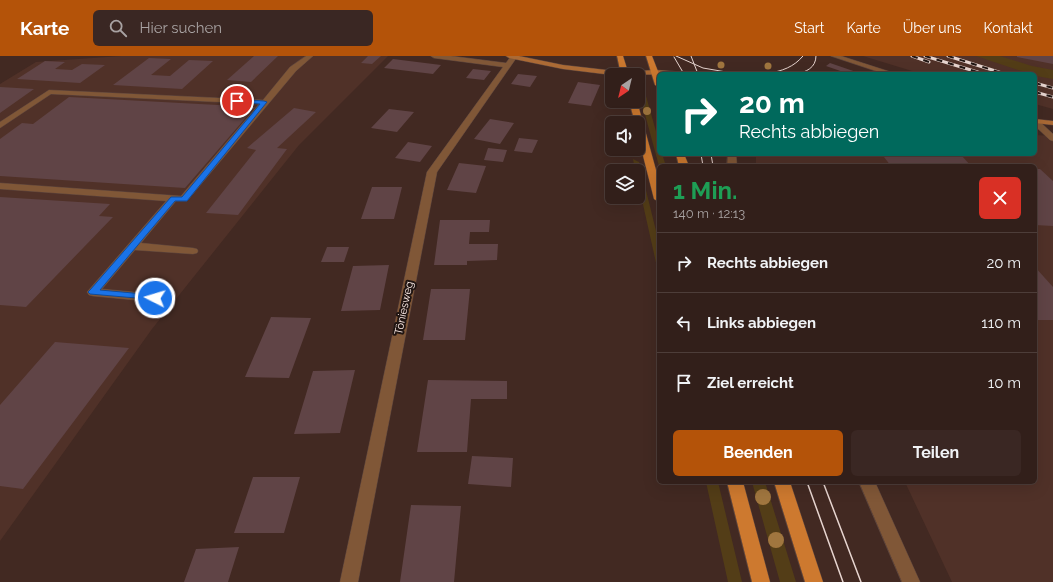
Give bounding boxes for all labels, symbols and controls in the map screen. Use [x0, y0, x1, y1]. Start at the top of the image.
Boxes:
search box [93, 10, 373, 46]
text: Karte [20, 17, 69, 39]
icon: search [107, 17, 129, 39]
text: Hier suchen [139, 19, 222, 37]
text: Start [794, 20, 824, 36]
text: Karte [846, 20, 881, 36]
text: Über uns [903, 20, 962, 36]
text: Kontakt [984, 20, 1033, 36]
north arrow [605, 68, 645, 108]
map controls [605, 68, 645, 204]
pin [220, 84, 254, 118]
text: 20 m [739, 87, 805, 120]
icon: right [673, 88, 725, 140]
icon: arrive [226, 90, 248, 112]
button: sound [605, 116, 645, 156]
text: Rechts abbiegen [739, 121, 879, 142]
button: layers [605, 164, 645, 204]
text: 1 Min. [673, 176, 737, 205]
button: close [979, 177, 1021, 219]
text: 140 m · 12:13 [673, 206, 745, 221]
icon: right [673, 252, 695, 274]
text: Rechts abbiegen [707, 254, 828, 272]
text: 20 m [986, 254, 1021, 272]
position arrow [134, 277, 176, 319]
street label: Töniesweg [392, 280, 416, 336]
icon: left [673, 312, 695, 334]
text: Links abbiegen [707, 314, 816, 332]
text: 110 m [981, 314, 1021, 332]
icon: arrive [673, 372, 695, 394]
text: Ziel erreicht [707, 374, 794, 392]
text: 10 m [988, 374, 1021, 392]
button: Beenden [673, 430, 843, 476]
button: Teilen [851, 430, 1021, 476]

